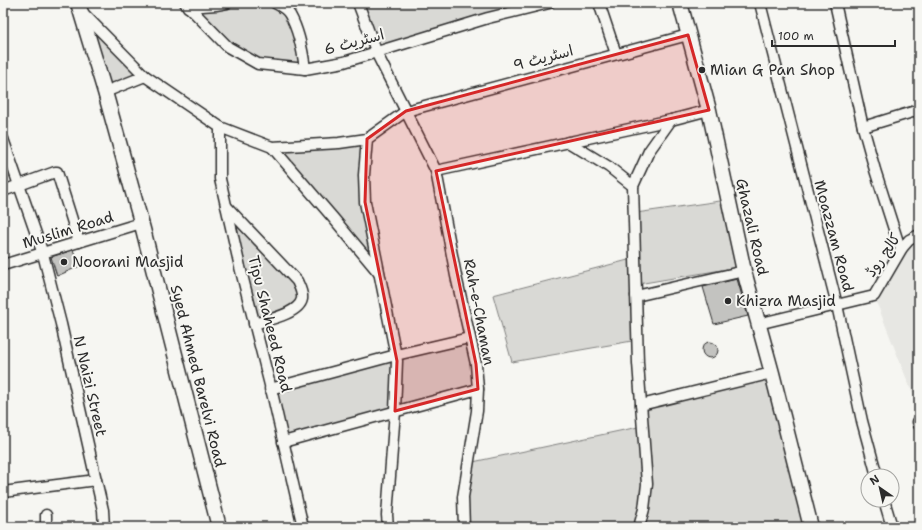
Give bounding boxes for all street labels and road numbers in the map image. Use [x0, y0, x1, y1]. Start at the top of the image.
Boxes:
street label: اسٹریٹ 6 [322, 24, 386, 60]
street label: اسٹریٹ 9 [511, 40, 575, 76]
street label: Ghazali Road [731, 176, 773, 278]
street label: Moazzam Road [809, 178, 859, 295]
street label: Muslim Road [20, 207, 116, 253]
street label: کالج روڈ [861, 229, 905, 281]
street label: Tipu Shaheed Road [243, 253, 297, 395]
street label: Rah-e-Chaman [459, 257, 499, 367]
street label: Syed Ahmed Barelvi Road [166, 283, 230, 470]
street label: N Naizi Street [69, 334, 111, 438]

